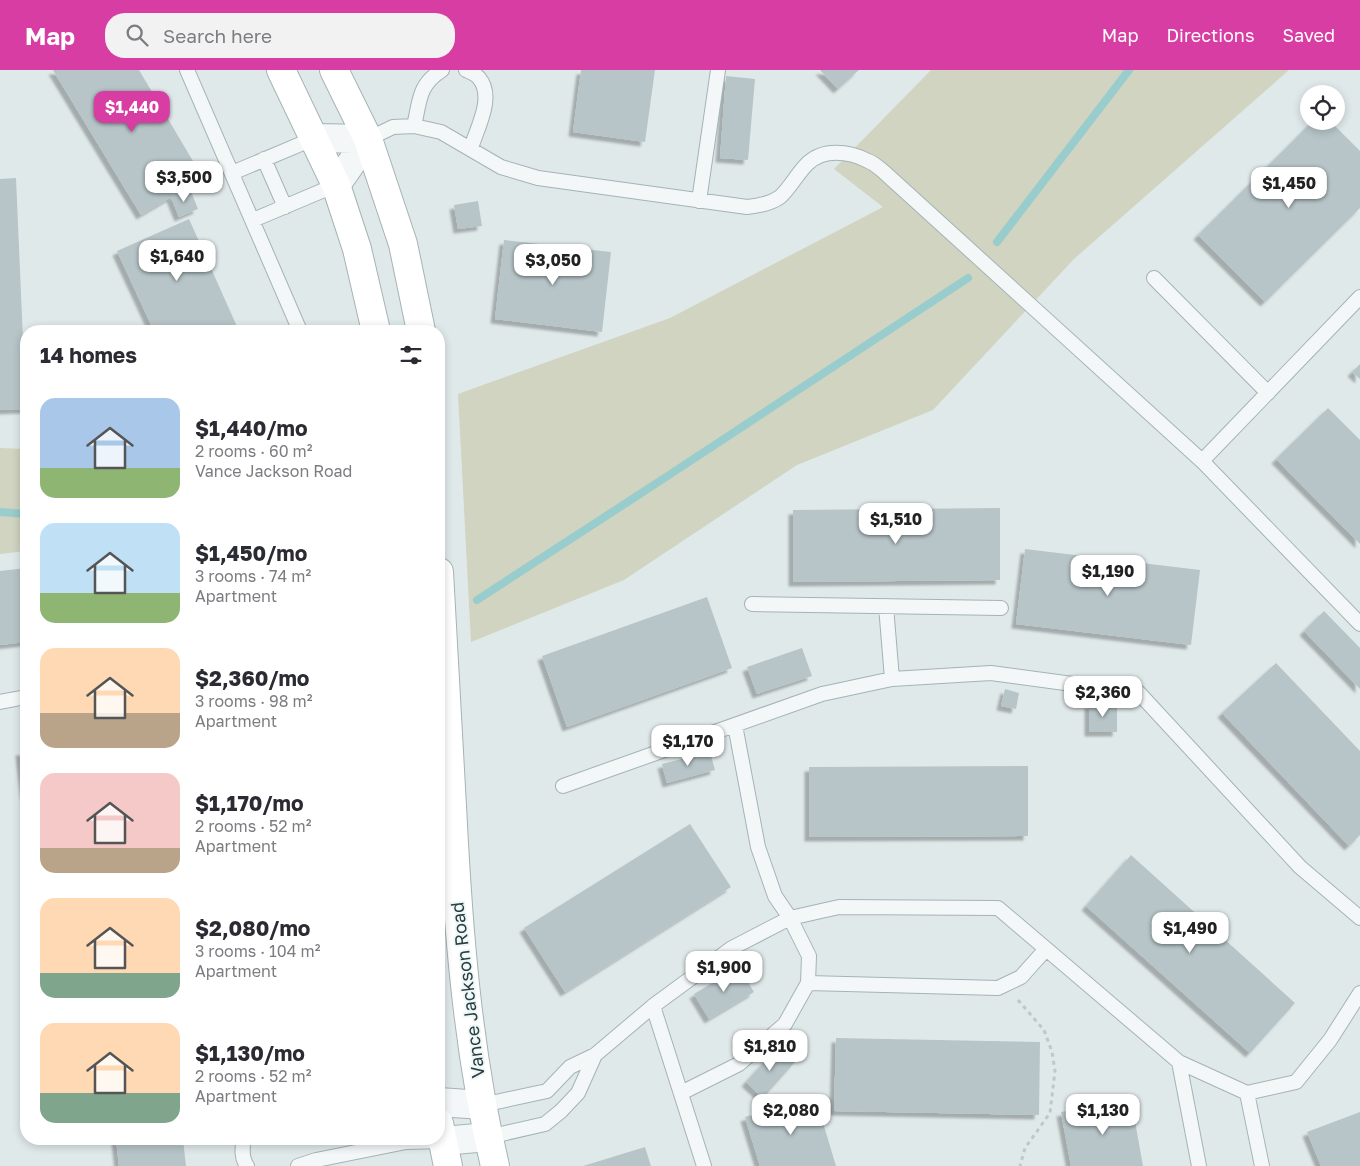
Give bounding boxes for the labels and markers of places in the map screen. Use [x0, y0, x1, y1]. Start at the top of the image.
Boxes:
pin: $1,440 [91, 90, 173, 133]
pin: $3,500 [143, 160, 225, 203]
pin: $1,450 [1248, 166, 1330, 209]
pin: $1,640 [136, 240, 218, 282]
pin: $3,050 [512, 244, 594, 286]
pin: $1,510 [855, 502, 937, 545]
pin: $1,190 [1067, 554, 1149, 597]
pin: $2,360 [1062, 676, 1144, 718]
pin: $1,170 [647, 724, 729, 767]
pin: $1,490 [1149, 912, 1231, 954]
pin: $1,900 [683, 950, 765, 993]
pin: $1,810 [729, 1030, 811, 1072]
pin: $2,080 [750, 1094, 832, 1136]
pin: $1,130 [1062, 1094, 1144, 1136]

